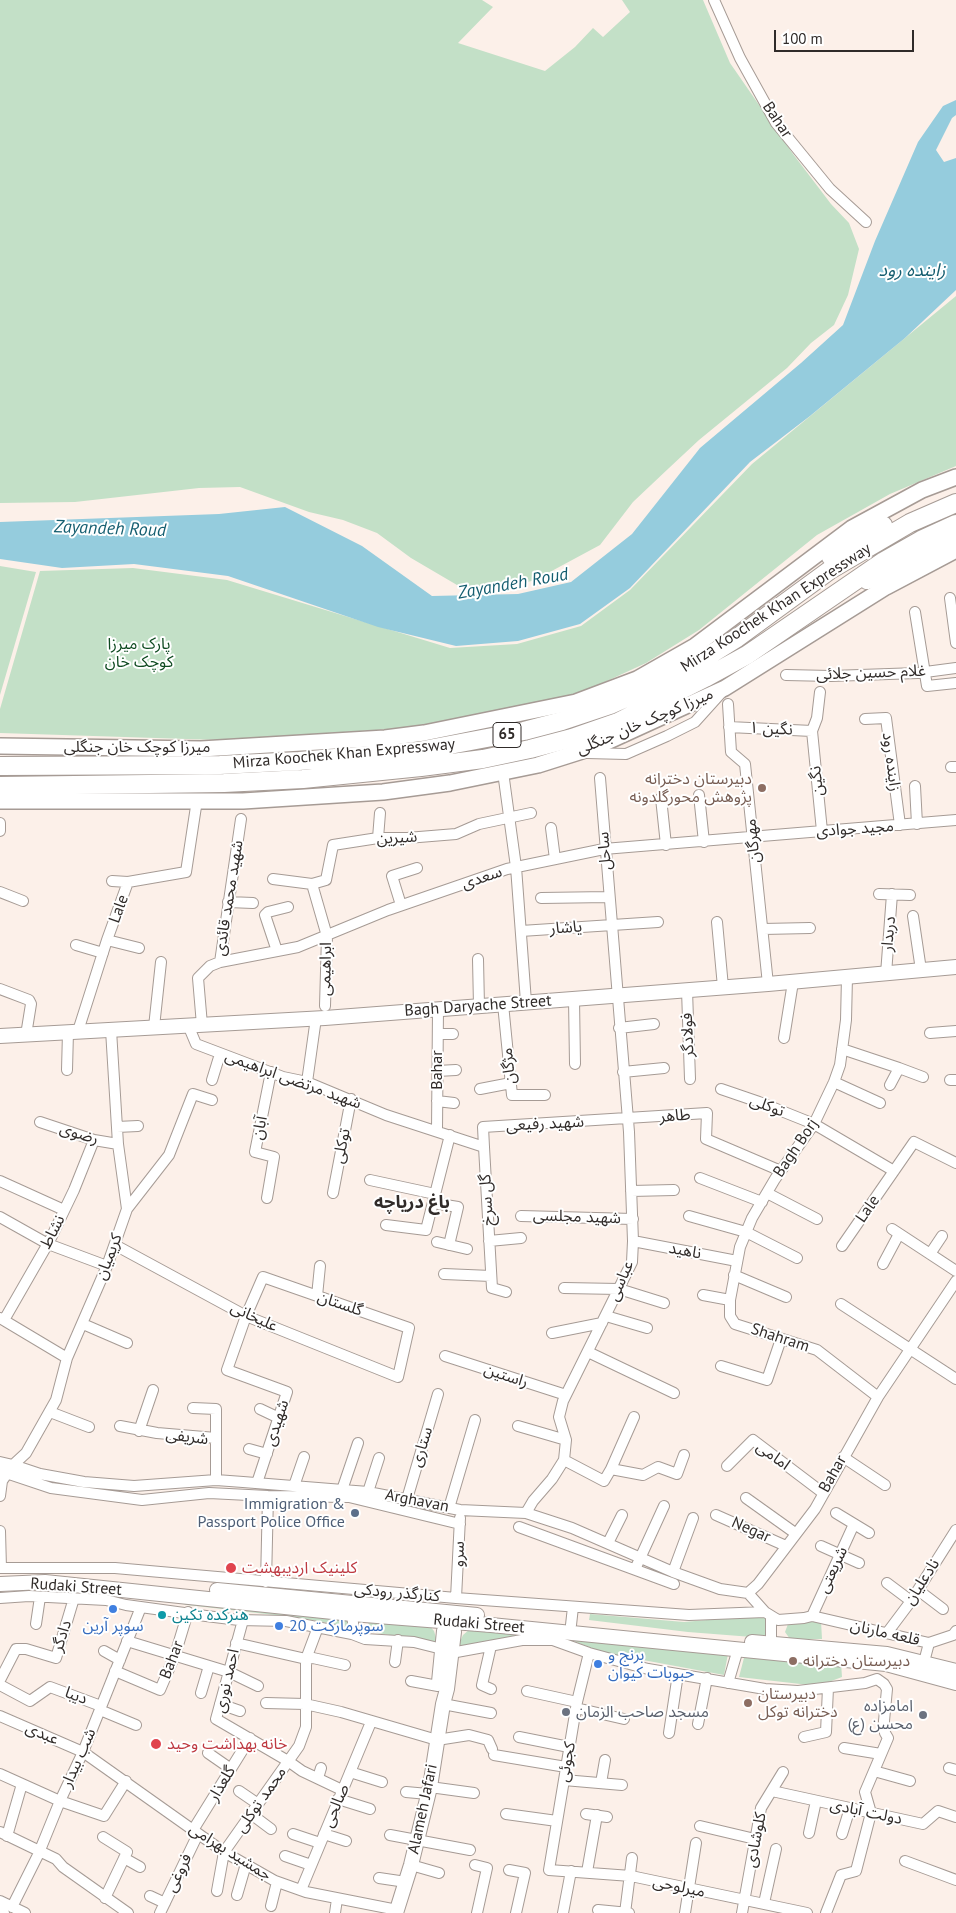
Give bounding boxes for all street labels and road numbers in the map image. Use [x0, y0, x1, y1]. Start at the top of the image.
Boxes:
street label: Bahar [758, 98, 796, 142]
street label: Mirza Koochek Khan Expressway [677, 539, 875, 677]
street label: غلام حسین جلائی [816, 661, 926, 685]
street label: میرزا کوچک خان جنگلی [574, 685, 716, 759]
street label: نگین ۱ [749, 718, 793, 740]
road number: 65 [493, 722, 521, 748]
street label: زاینده رود [878, 731, 904, 793]
street label: Mirza Koochek Khan Expressway [232, 735, 456, 773]
street label: میرزا کوچک خان جنگلی [64, 737, 210, 757]
street label: نگین [806, 765, 828, 797]
street label: مجید جوادی [815, 817, 895, 841]
street label: مهرگان [741, 818, 765, 864]
street label: شیرین [376, 827, 418, 849]
street label: ساحل [594, 831, 616, 871]
street label: شهید محمد قائدی [210, 839, 248, 957]
street label: سعدی [459, 862, 505, 894]
street label: Lale [105, 892, 133, 926]
street label: دربدار [878, 915, 900, 953]
street label: یاشار [549, 917, 583, 939]
street label: ابراهیمی [316, 942, 336, 996]
street label: Bagh Daryache Street [404, 991, 552, 1021]
street label: فولادگر [678, 1012, 698, 1058]
street label: شهید مرتضی ابراهیمی [222, 1046, 364, 1114]
street label: مژگان [498, 1047, 520, 1085]
street label: Bahar [427, 1050, 447, 1090]
street label: توکلی [747, 1091, 787, 1121]
street label: طاهر [659, 1105, 691, 1127]
street label: شهید رفیعی [506, 1112, 584, 1136]
street label: آبان [248, 1114, 272, 1142]
street label: Bagh Borj [769, 1115, 823, 1181]
street label: رضوی [57, 1119, 101, 1149]
street label: توکلی [329, 1127, 355, 1165]
street label: گل سرخ [476, 1174, 498, 1226]
street label: Lale [852, 1192, 884, 1226]
street label: شهید مجلسی [533, 1206, 621, 1228]
street label: نشاط [36, 1212, 70, 1252]
street label: کریمیان [91, 1231, 127, 1283]
street label: ناهید [667, 1238, 703, 1264]
street label: عباسی [604, 1258, 638, 1304]
street label: گلستان [315, 1287, 365, 1321]
street label: علیخانی [227, 1298, 281, 1336]
street label: Shahram [748, 1320, 812, 1356]
street label: راستین [481, 1360, 531, 1392]
street label: شهیدی [261, 1398, 293, 1448]
street label: ستاری [407, 1424, 437, 1470]
street label: شریفی [165, 1425, 209, 1449]
street label: امامی [752, 1437, 794, 1475]
street label: Bahar [815, 1452, 851, 1496]
street label: Arghavan [384, 1485, 450, 1517]
street label: Negar [729, 1513, 773, 1547]
street label: سرو [449, 1541, 469, 1567]
street label: شریعتی [814, 1544, 852, 1596]
street label: نادعلیان [900, 1555, 944, 1609]
street label: Rudaki Street [30, 1574, 122, 1600]
street label: کنارگذر رودکی [353, 1580, 441, 1606]
street label: Rudaki Street [433, 1610, 525, 1638]
street label: قلعه مارنان [848, 1616, 922, 1650]
street label: دادگر [48, 1618, 76, 1654]
street label: Bahar [156, 1638, 188, 1682]
street label: احمد نوری [210, 1647, 244, 1715]
street label: دیبا [62, 1683, 90, 1709]
street label: عبدی [23, 1718, 61, 1750]
street label: شب بیدار [57, 1725, 101, 1791]
street label: کجوئی [554, 1740, 580, 1784]
street label: Alameh Jafari [404, 1762, 442, 1856]
street label: گلعذار [204, 1763, 240, 1805]
street label: محمد توکلی [231, 1763, 291, 1837]
street label: صالحی [318, 1781, 354, 1831]
street label: دولت آبادی [828, 1795, 904, 1829]
street label: کلوشادی [741, 1811, 771, 1869]
street label: جمشید بهرامی [185, 1819, 275, 1885]
street label: فروغی [162, 1851, 196, 1895]
street label: میرلوحی [651, 1872, 707, 1902]

